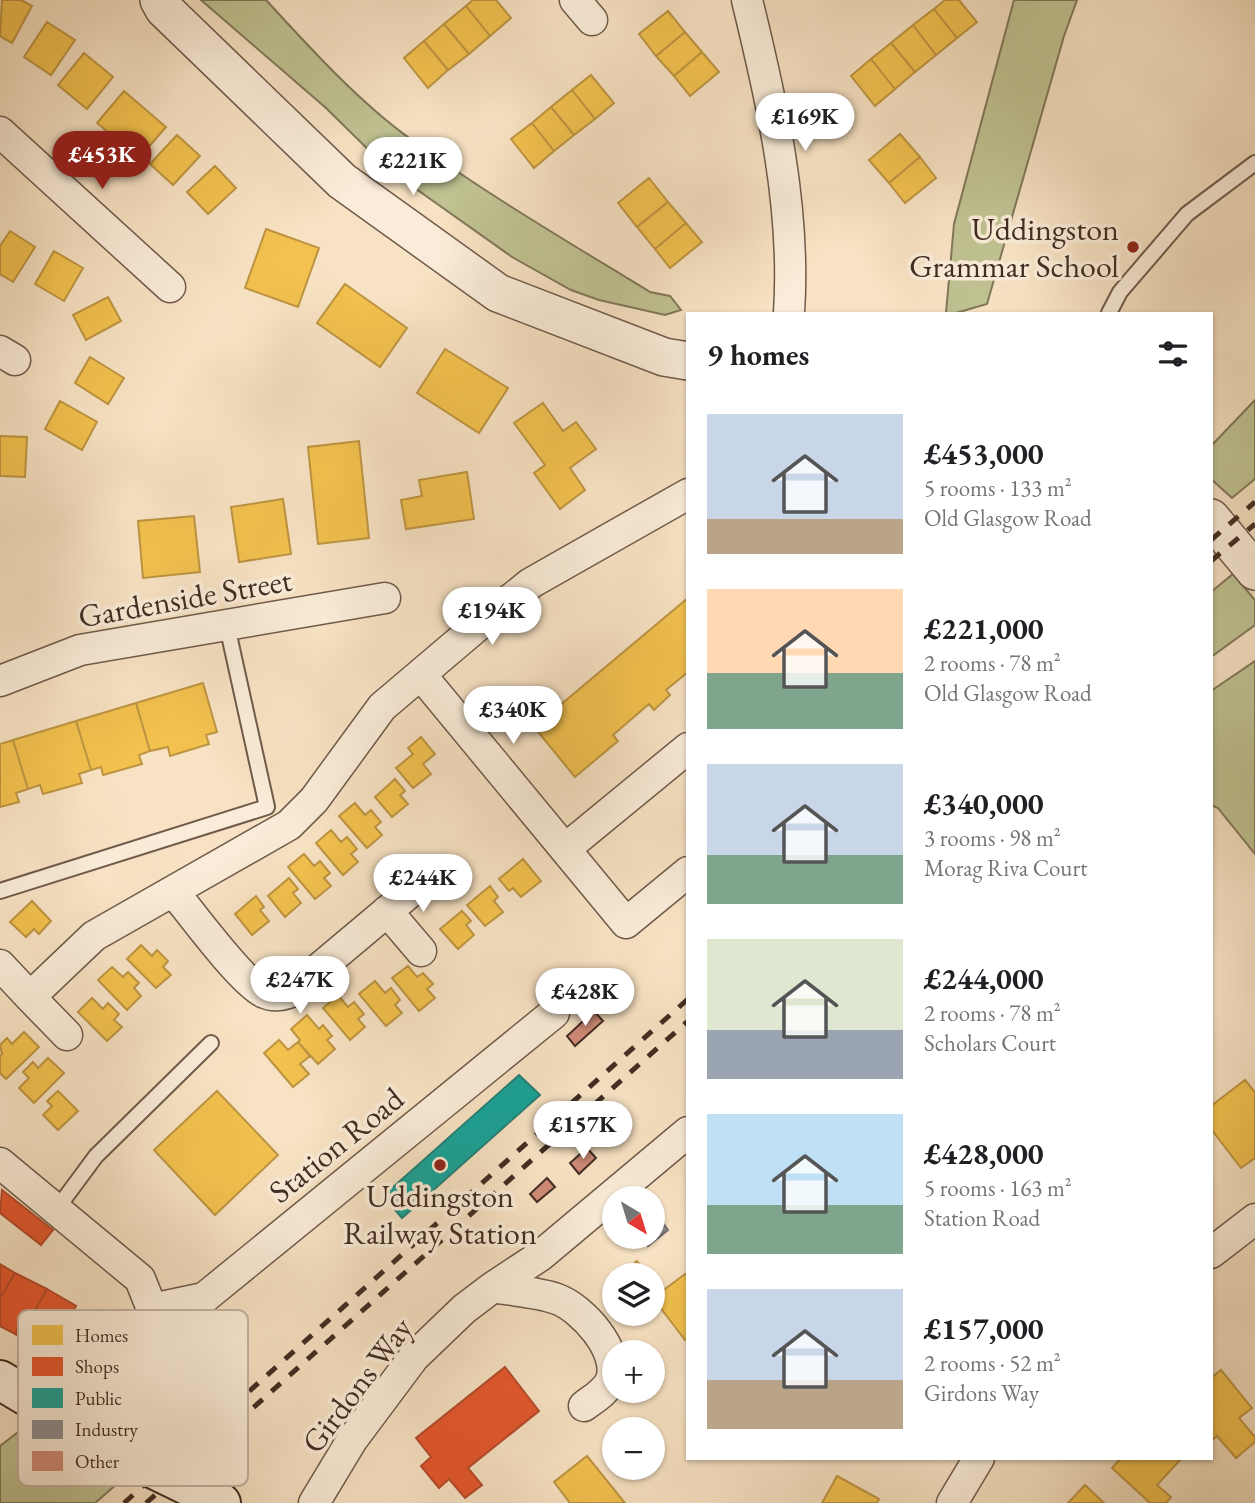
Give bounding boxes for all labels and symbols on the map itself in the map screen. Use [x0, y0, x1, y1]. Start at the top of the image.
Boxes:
pin: £169K [756, 94, 854, 153]
pin: £453K [53, 132, 151, 191]
pin: £221K [364, 138, 462, 197]
place label: Uddingston Grammar School [909, 208, 1119, 287]
marker: Uddingston Grammar School [1125, 239, 1141, 255]
street label: Gardenside Street [75, 559, 295, 637]
pin: £194K [443, 588, 541, 647]
pin: £340K [464, 686, 562, 746]
pin: £244K [374, 855, 472, 914]
pin: £247K [251, 956, 349, 1016]
pin: £428K [536, 968, 634, 1028]
street label: Station Road [260, 1077, 413, 1212]
pin: £157K [534, 1102, 632, 1161]
marker: Uddingston Railway Station [432, 1157, 448, 1173]
place label: Uddingston Railway Station [343, 1175, 537, 1254]
north arrow [602, 1186, 665, 1250]
street label: Girdons Way [292, 1308, 423, 1462]
legend [18, 1310, 248, 1486]
text: Homes [75, 1323, 128, 1348]
text: Shops [75, 1354, 119, 1379]
text: Public [75, 1386, 122, 1411]
text: Industry [75, 1417, 139, 1442]
text: Other [75, 1449, 120, 1474]

